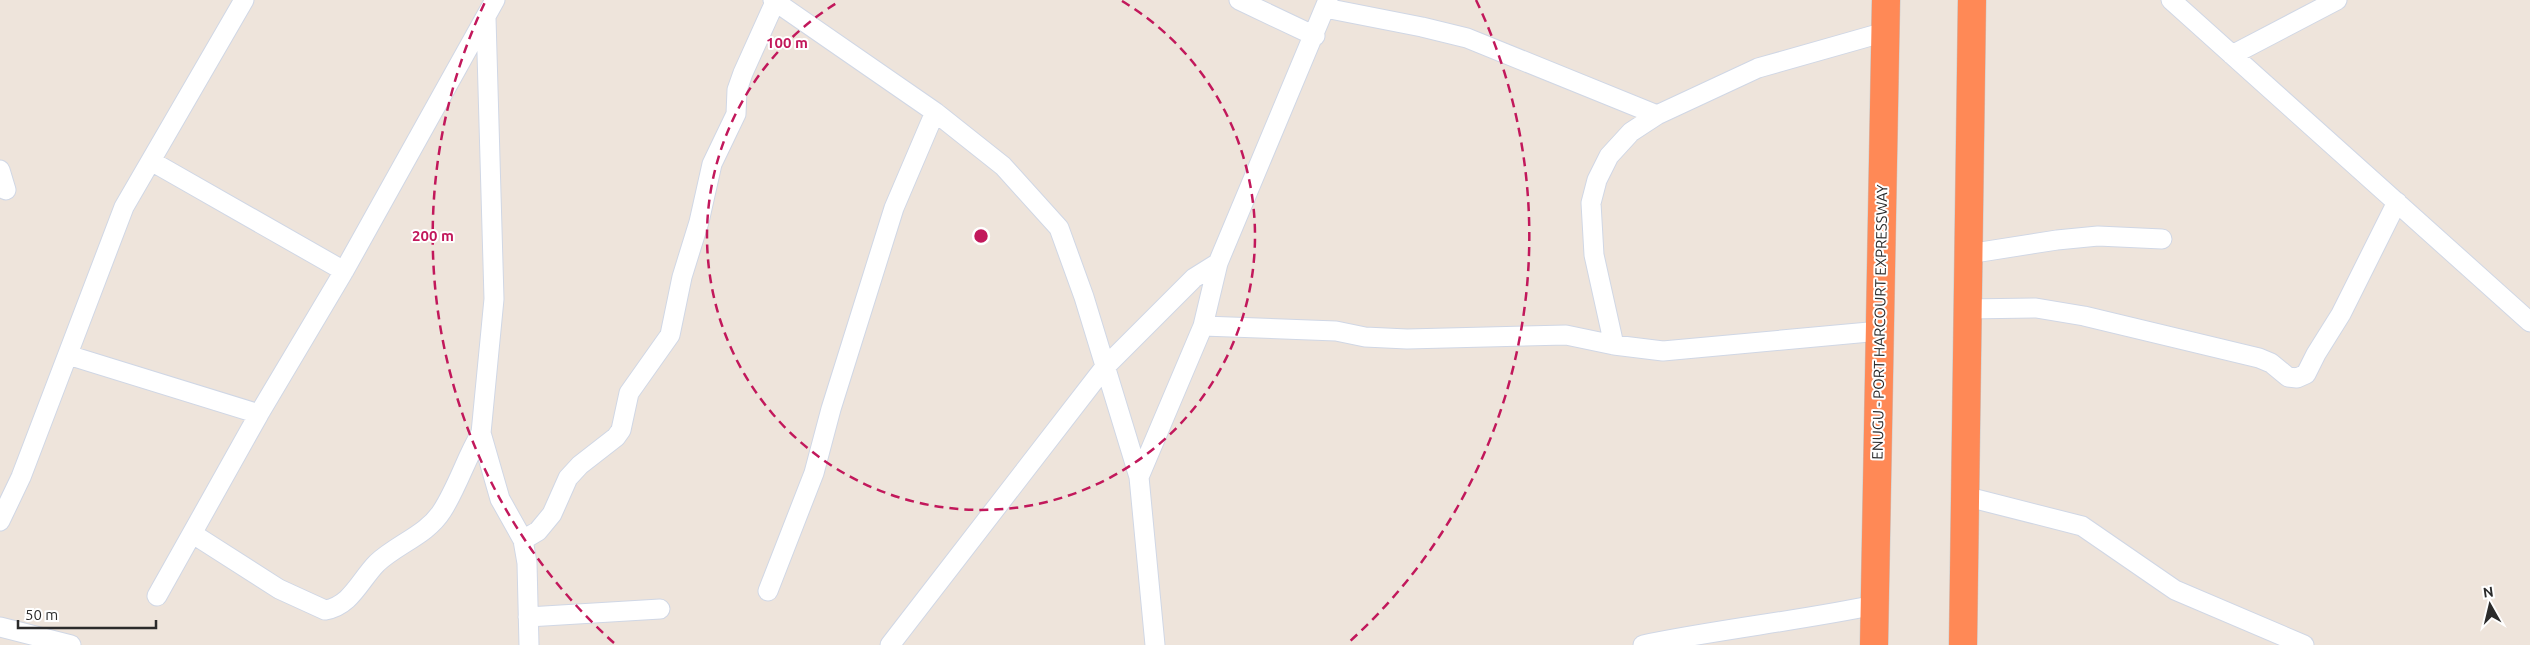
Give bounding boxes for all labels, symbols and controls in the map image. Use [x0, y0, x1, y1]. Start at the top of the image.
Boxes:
text: 100 m [766, 34, 808, 51]
street label: ENUGU - PORT HARCOURT EXPRESSWAY [1869, 184, 1890, 460]
text: 200 m [412, 227, 454, 244]
centre of rings [972, 227, 990, 245]
north arrow [2465, 580, 2515, 630]
text: N [2482, 583, 2494, 601]
scale bar [18, 598, 155, 630]
text: 50 m [25, 606, 58, 623]

